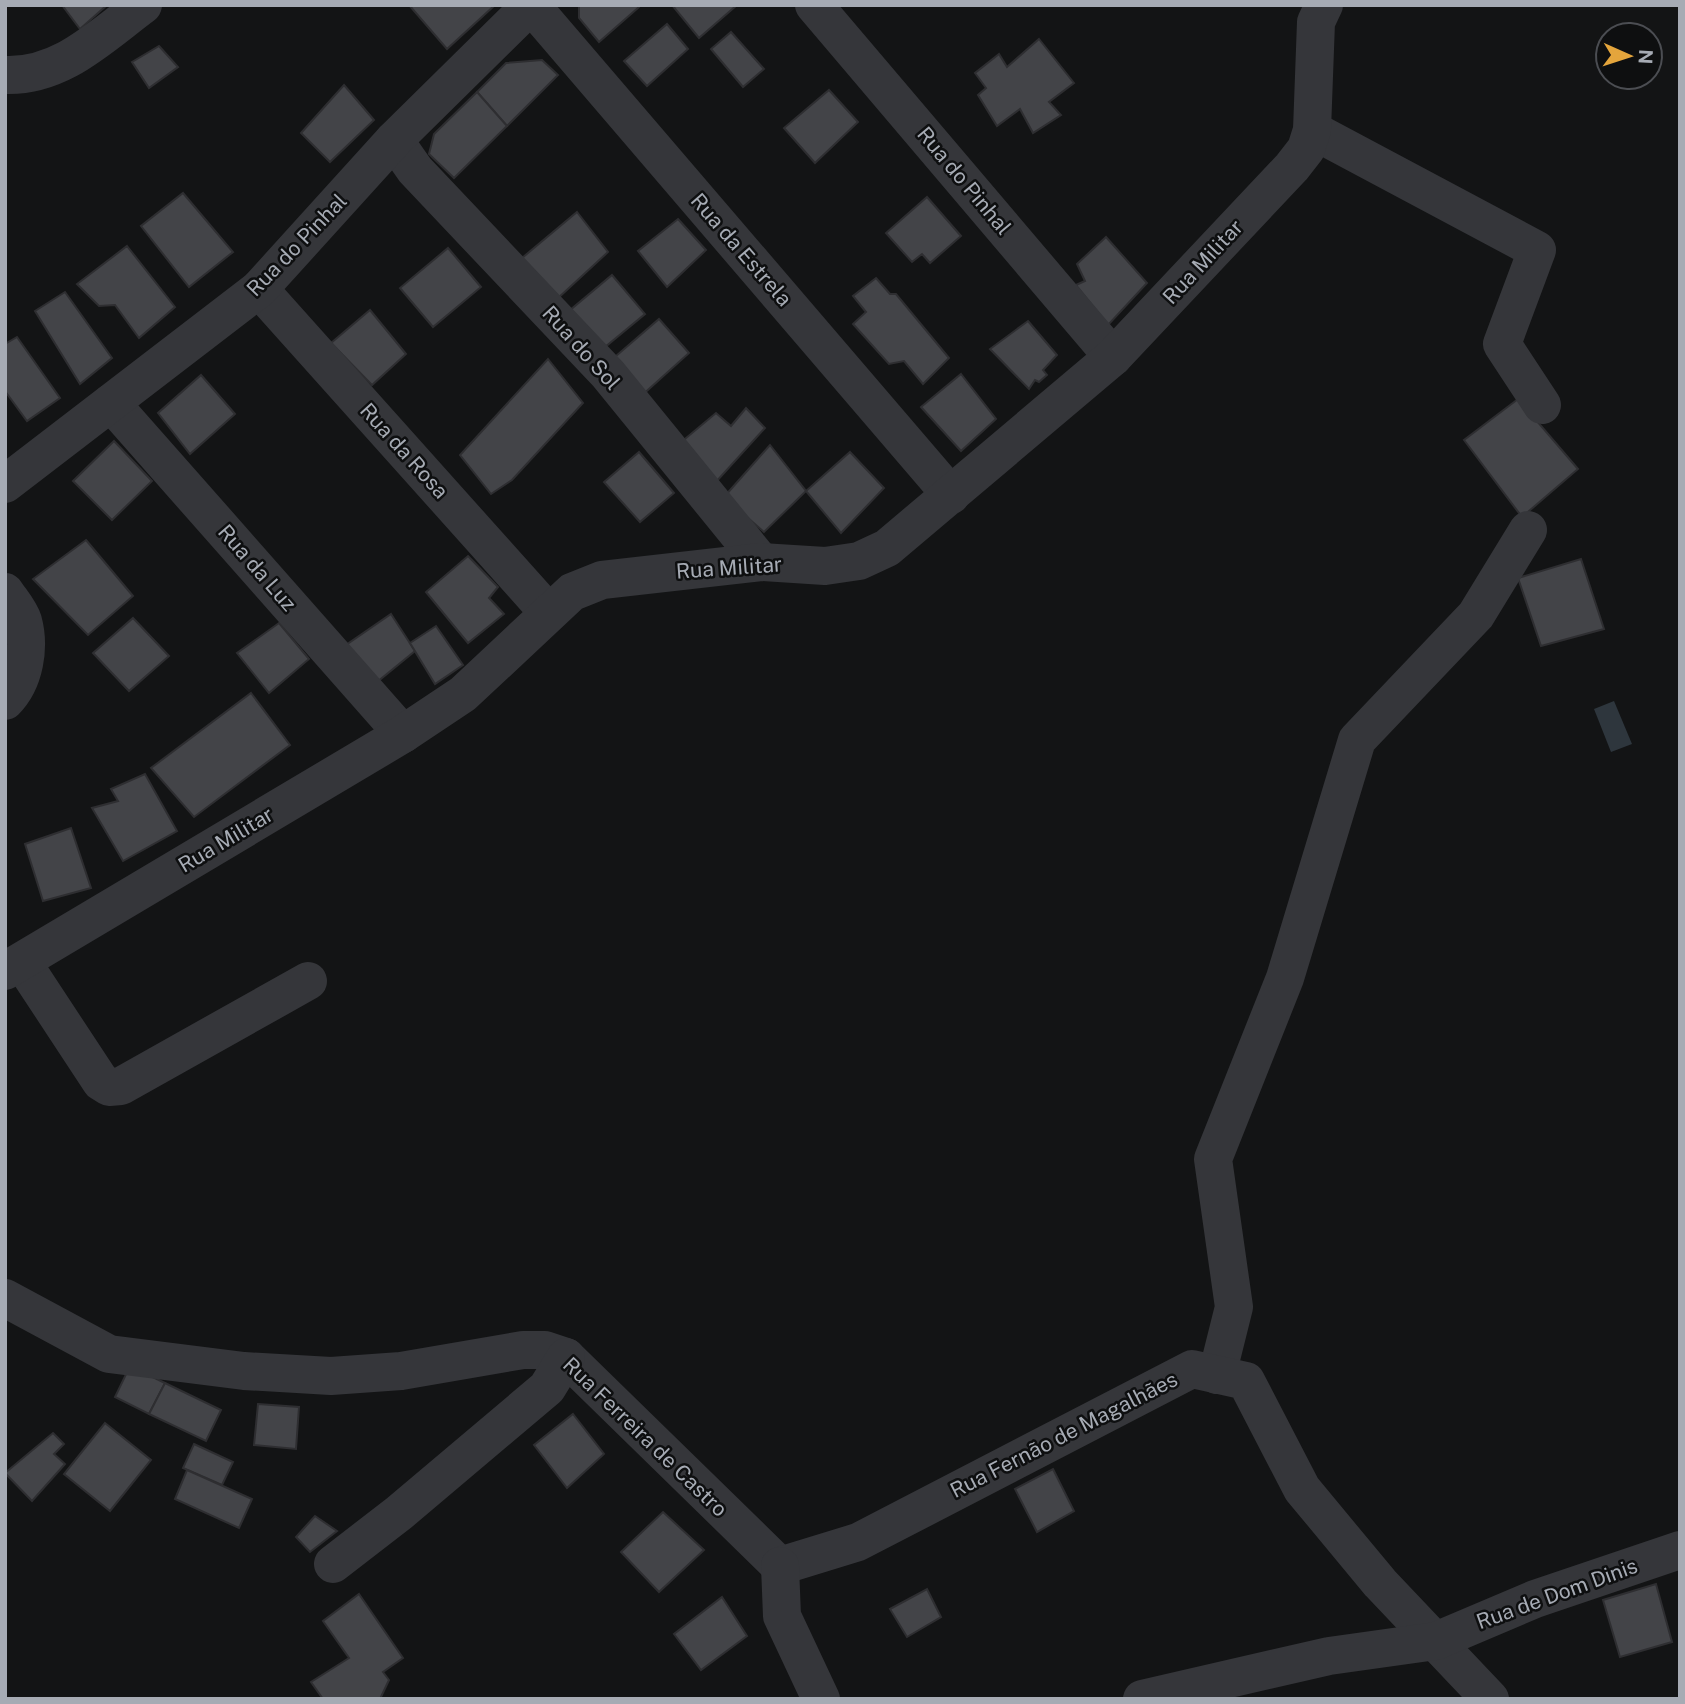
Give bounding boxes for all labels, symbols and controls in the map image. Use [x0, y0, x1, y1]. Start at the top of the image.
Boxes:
north arrow [1594, 21, 1664, 91]
text: N [1635, 49, 1657, 65]
street label: Rua do Pinhal [912, 122, 1017, 240]
street label: Rua do Pinhal [241, 188, 352, 301]
street label: Rua da Estrela [686, 188, 797, 311]
street label: Rua Militar [1157, 214, 1248, 309]
street label: Rua do Sol [537, 301, 626, 395]
street label: Rua da Rosa [355, 398, 454, 504]
street label: Rua da Luz [213, 519, 302, 616]
street label: Rua Militar [675, 551, 783, 584]
street label: Rua Militar [174, 801, 278, 878]
street label: Rua Ferreira de Castro [558, 1352, 733, 1522]
street label: Rua Fernão de Magalhães [946, 1366, 1182, 1503]
street label: Rua de Dom Dinis [1473, 1553, 1641, 1634]

